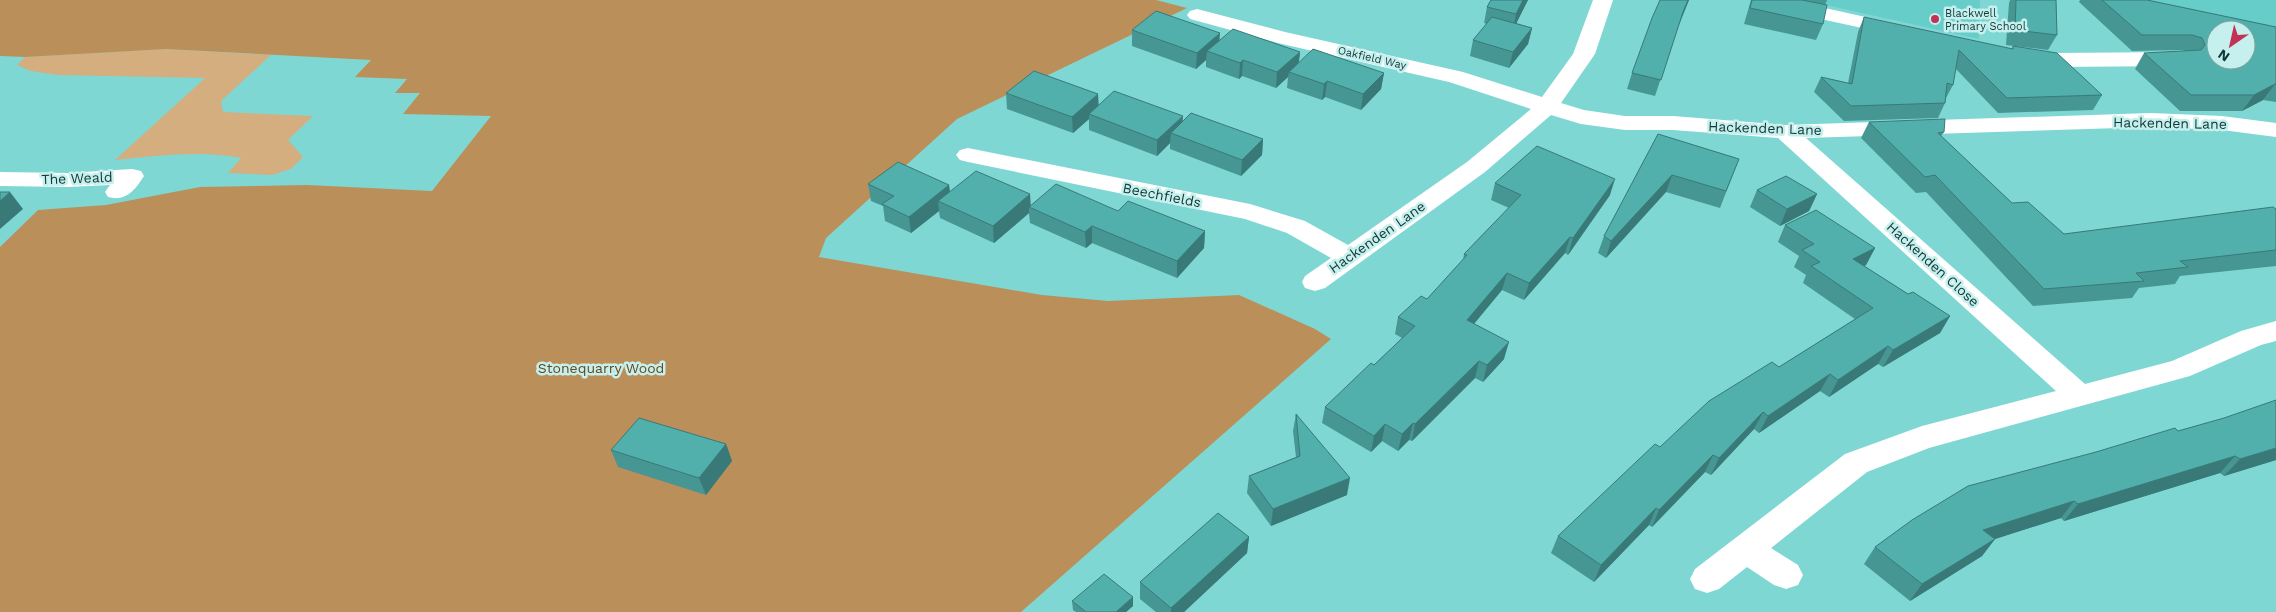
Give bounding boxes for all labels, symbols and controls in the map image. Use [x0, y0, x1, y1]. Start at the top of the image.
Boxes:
place label: Blackwell Primary School [1945, 7, 2027, 33]
marker: Blackwell Primary School [1929, 13, 1941, 25]
north arrow [2206, 20, 2256, 70]
street label: Oakfield Way [1337, 44, 1408, 72]
text: N [2215, 46, 2233, 65]
street label: Hackenden Lane [2113, 114, 2227, 132]
street label: Hackenden Lane [1708, 118, 1822, 138]
street label: The Weald [41, 169, 113, 187]
street label: Beechfields [1121, 180, 1203, 210]
street label: Hackenden Lane [1326, 198, 1428, 276]
street label: Hackenden Close [1884, 218, 1982, 310]
park label: Stonequarry Wood [538, 360, 664, 376]

